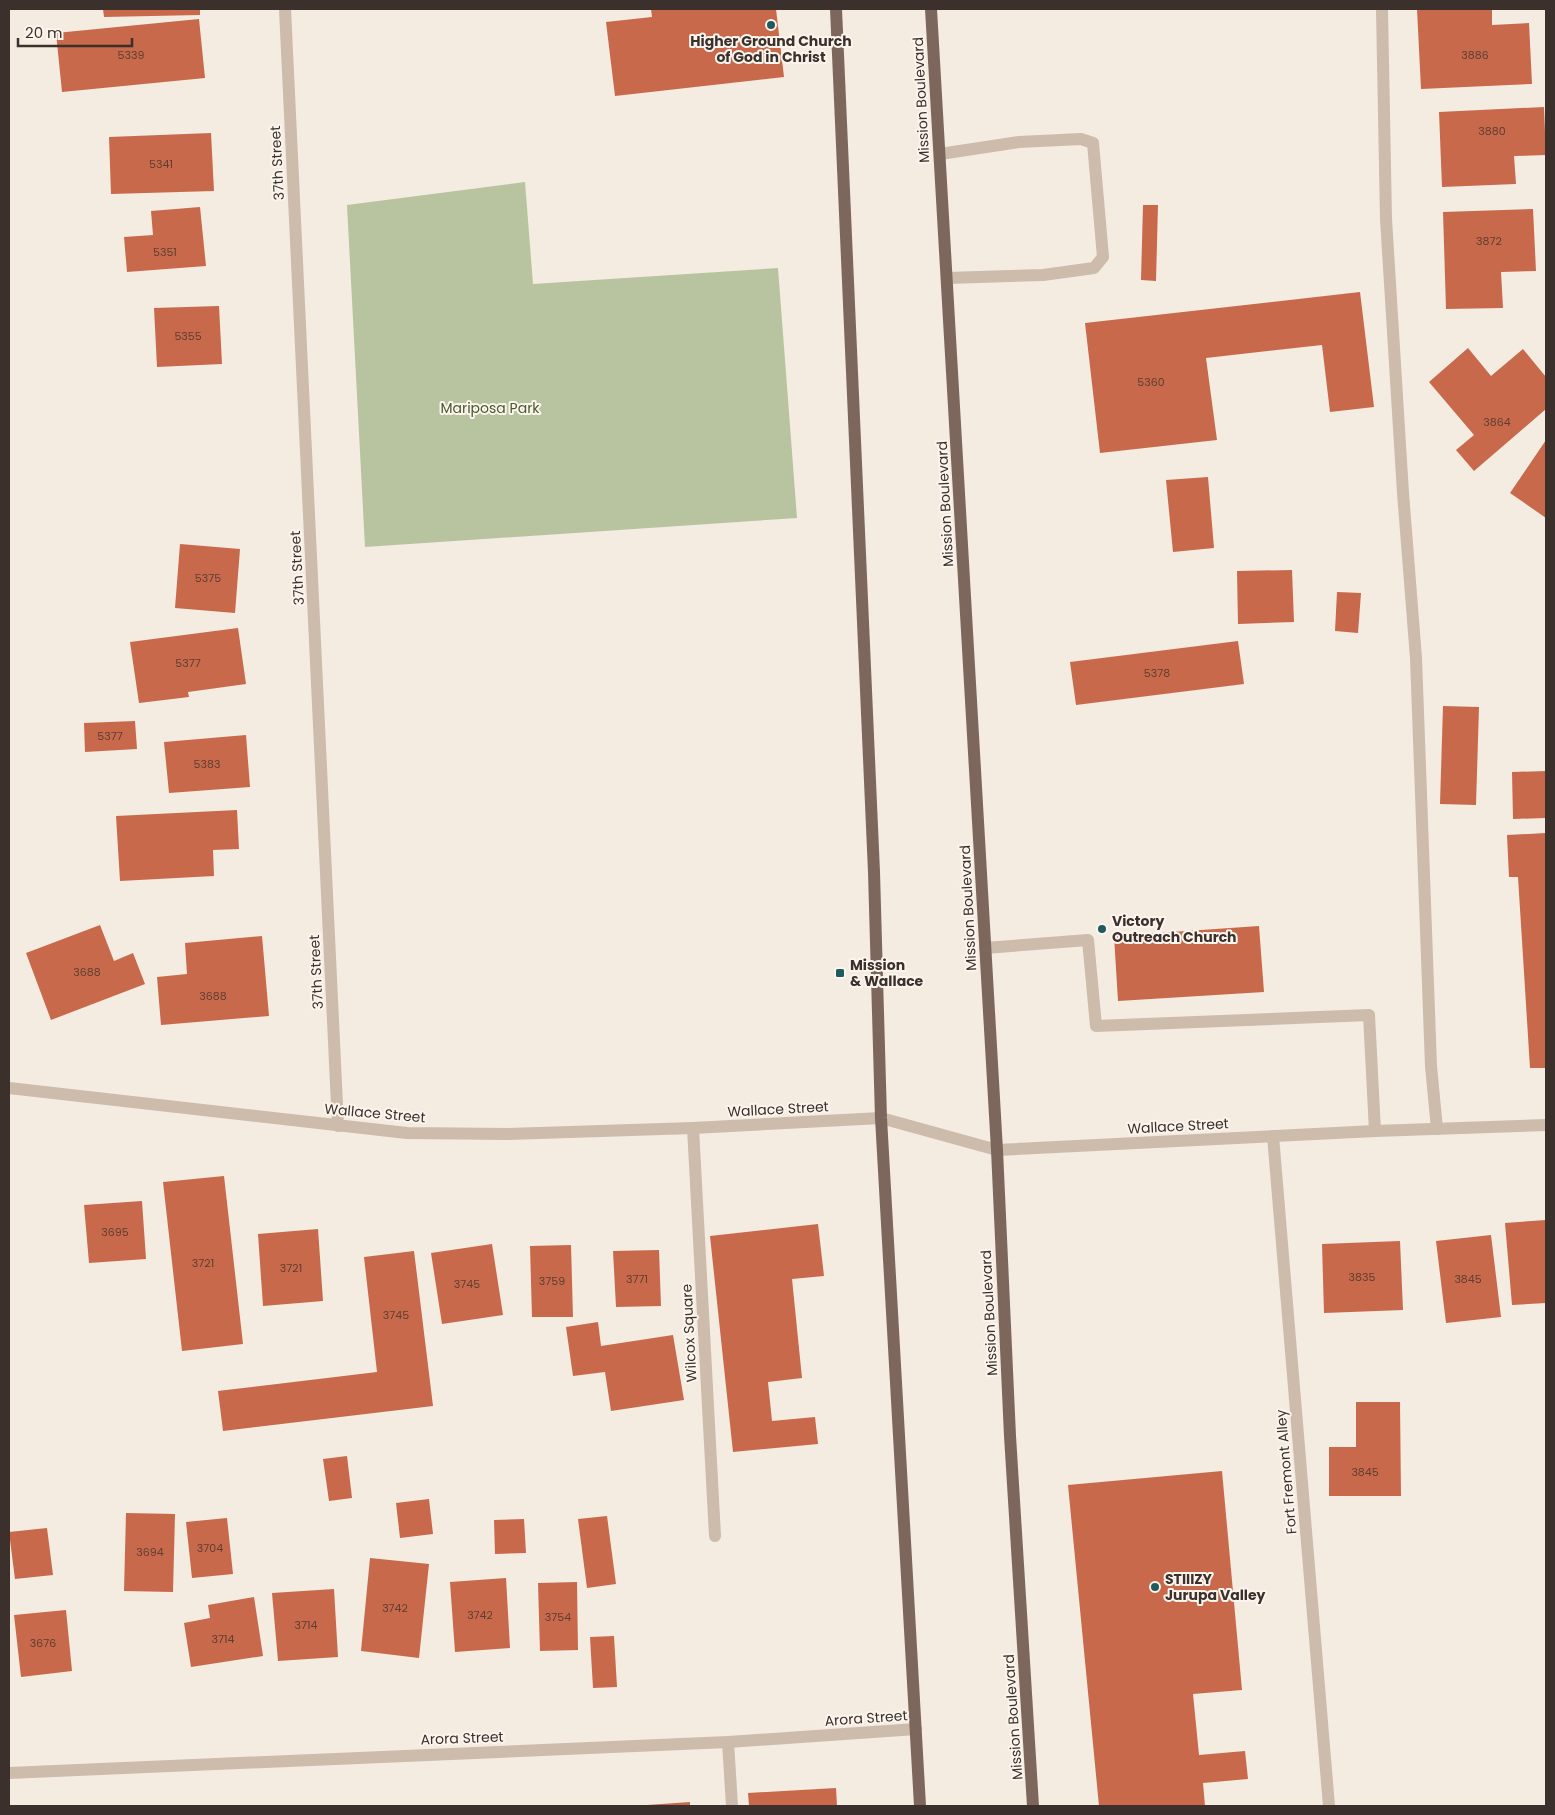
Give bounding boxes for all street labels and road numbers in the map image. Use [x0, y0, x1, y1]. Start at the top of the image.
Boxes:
street label: Mission Boulevard [908, 37, 934, 163]
street label: 37th Street [265, 125, 289, 201]
street label: Mission Boulevard [932, 441, 958, 567]
street label: 37th Street [285, 530, 309, 606]
street label: Mission Boulevard [955, 845, 981, 971]
street label: 37th Street [304, 934, 328, 1010]
street label: Wallace Street [727, 1096, 829, 1122]
street label: Wallace Street [324, 1099, 426, 1127]
street label: Wallace Street [1127, 1113, 1229, 1139]
street label: Mission Boulevard [976, 1250, 1002, 1376]
street label: Wilcox Square [676, 1283, 702, 1383]
street label: Fort Fremont Alley [1271, 1409, 1301, 1535]
street label: Mission Boulevard [999, 1654, 1027, 1780]
street label: Arora Street [824, 1705, 908, 1731]
street label: Arora Street [420, 1727, 504, 1749]

